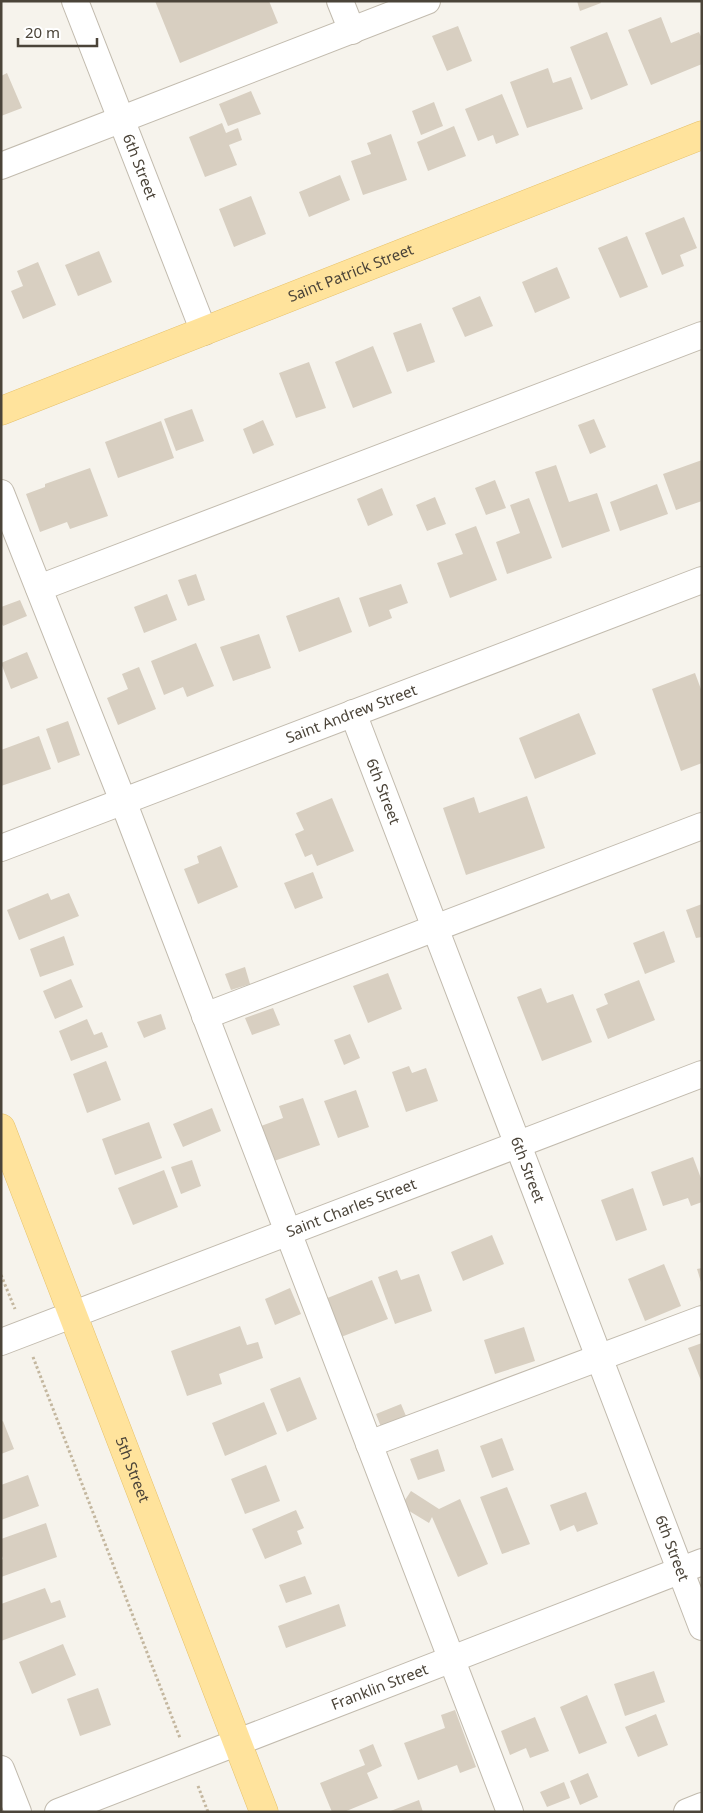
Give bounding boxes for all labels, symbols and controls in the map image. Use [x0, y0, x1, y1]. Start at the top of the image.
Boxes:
scale bar [18, 15, 96, 47]
text: 20 m [25, 22, 60, 42]
street label: 6th Street [119, 131, 163, 203]
street label: Saint Patrick Street [285, 238, 417, 306]
street label: Saint Andrew Street [282, 679, 420, 747]
street label: 6th Street [362, 755, 406, 828]
street label: 6th Street [507, 1134, 550, 1206]
street label: Saint Charles Street [283, 1173, 419, 1241]
street label: 5th Street [112, 1433, 155, 1506]
street label: 6th Street [651, 1512, 695, 1584]
street label: Franklin Street [328, 1658, 431, 1714]

